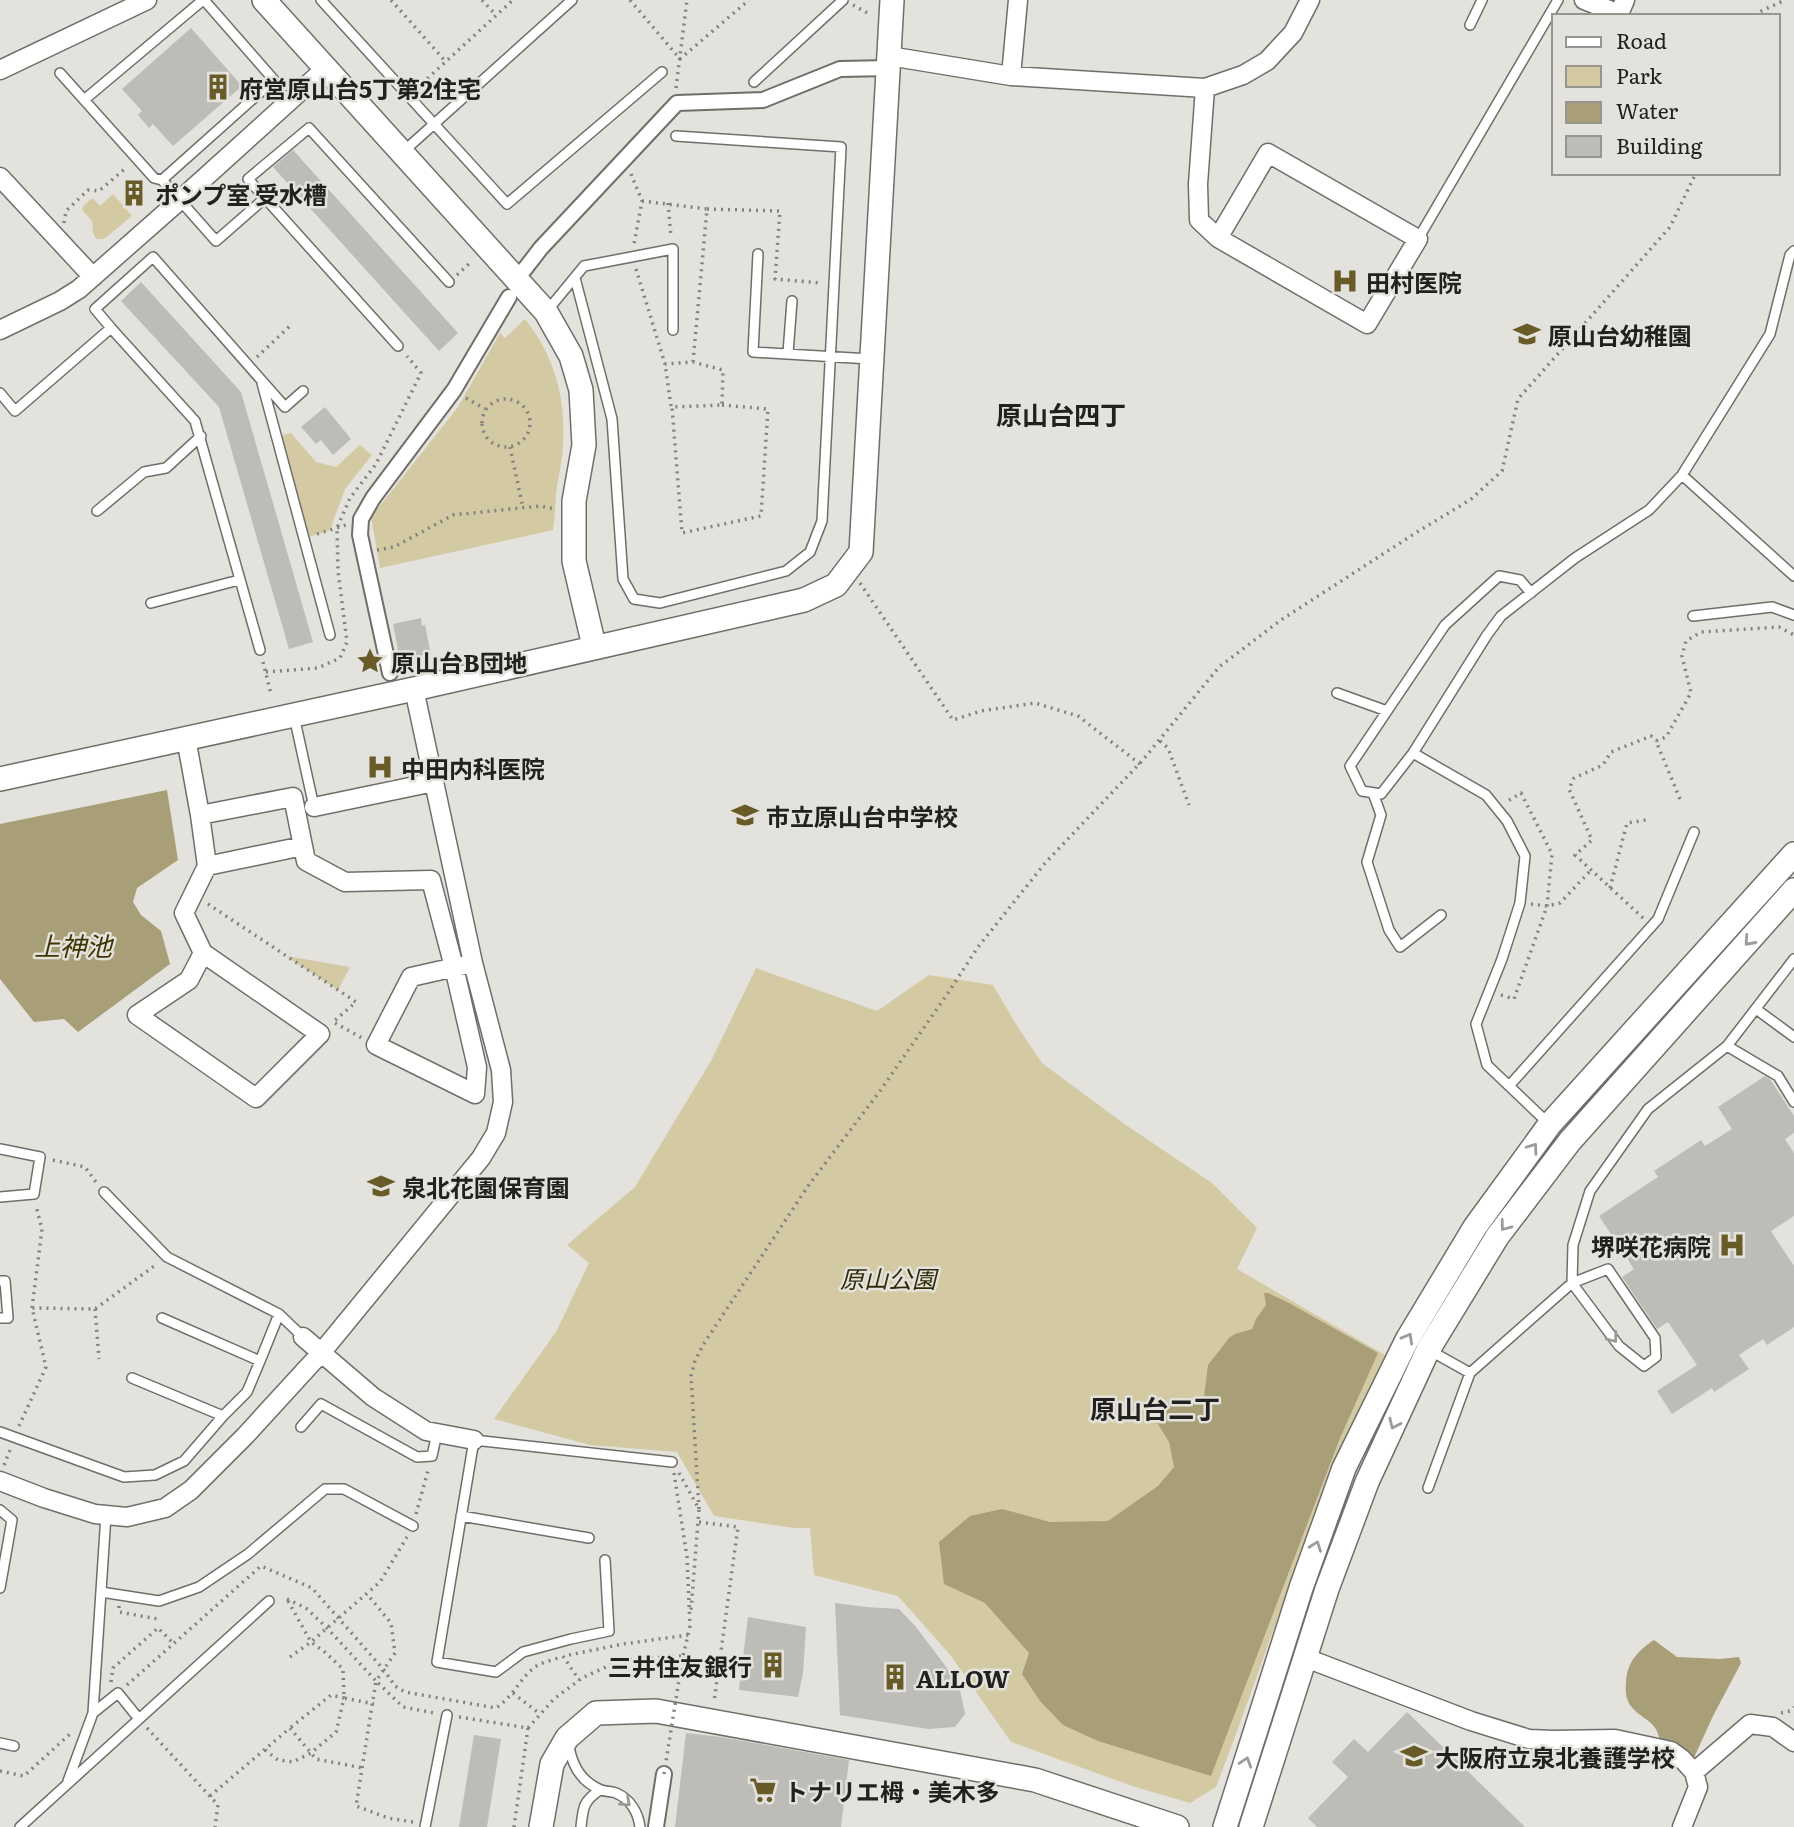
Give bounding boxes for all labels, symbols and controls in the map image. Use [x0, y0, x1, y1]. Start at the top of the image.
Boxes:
legend [1552, 14, 1780, 175]
text: Road [1616, 24, 1667, 55]
text: Park [1616, 59, 1662, 90]
place label: 府営原山台5丁第2住宅 [239, 70, 481, 105]
building icon: 府営原山台5丁第2住宅 [203, 72, 233, 102]
text: Water [1616, 94, 1678, 125]
text: Building [1616, 129, 1703, 160]
place label: ポンプ室 受水槽 [155, 176, 327, 211]
building icon: ポンプ室 受水槽 [119, 178, 149, 208]
place label: 田村医院 [1366, 264, 1462, 299]
hospital icon: 田村医院 [1330, 266, 1360, 296]
place label: 原山台幼稚園 [1548, 317, 1692, 352]
school or university icon: 原山台幼稚園 [1512, 319, 1542, 349]
district label: 原山台四丁 [996, 394, 1126, 433]
place label: 原山台B団地 [391, 644, 528, 679]
place icon: 原山台B団地 [355, 646, 385, 676]
place label: 中田内科医院 [401, 750, 545, 785]
hospital icon: 中田内科医院 [365, 752, 395, 782]
place label: 市立原山台中学校 [766, 798, 958, 833]
school or university icon: 市立原山台中学校 [730, 800, 760, 830]
water label: 上神池 [34, 925, 115, 964]
one-way arrow [1744, 933, 1757, 946]
one-way arrow [1524, 1143, 1537, 1156]
place label: 泉北花園保育園 [402, 1169, 570, 1204]
school or university icon: 泉北花園保育園 [366, 1171, 396, 1201]
one-way arrow [1501, 1218, 1514, 1230]
place label: 堺咲花病院 [1591, 1228, 1711, 1263]
hospital icon: 堺咲花病院 [1717, 1230, 1747, 1260]
park label: 原山公園 [840, 1260, 939, 1295]
one-way arrow [1604, 1330, 1617, 1342]
one-way arrow [1400, 1333, 1413, 1345]
district label: 原山台二丁 [1090, 1388, 1220, 1427]
one-way arrow [1388, 1416, 1402, 1429]
one-way arrow [1308, 1540, 1322, 1552]
place label: 三井住友銀行 [608, 1648, 752, 1683]
building icon: 三井住友銀行 [758, 1650, 788, 1680]
place label: ALLOW [916, 1660, 1010, 1695]
building icon: ALLOW [880, 1662, 910, 1692]
place label: 大阪府立泉北養護学校 [1435, 1739, 1675, 1774]
school or university icon: 大阪府立泉北養護学校 [1399, 1741, 1429, 1771]
one-way arrow [1237, 1756, 1252, 1768]
place label: トナリエ栂・美木多 [784, 1773, 1000, 1808]
supermarket icon: トナリエ栂・美木多 [748, 1775, 778, 1805]
one-way arrow [618, 1794, 631, 1806]

